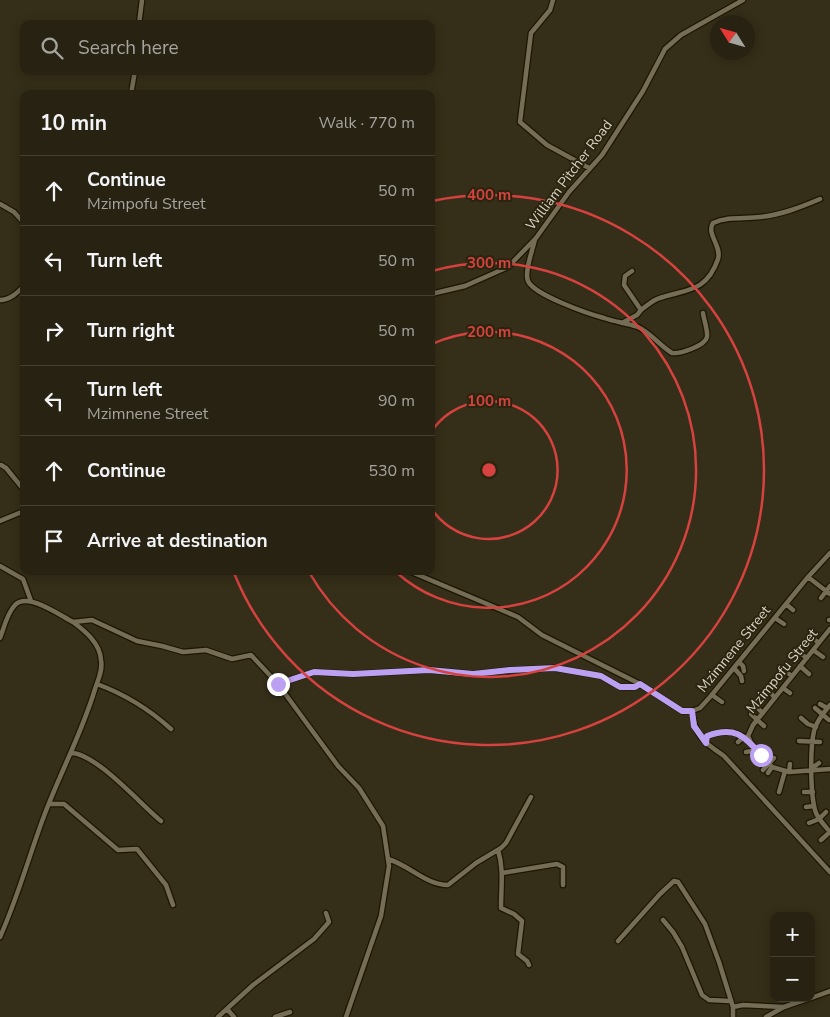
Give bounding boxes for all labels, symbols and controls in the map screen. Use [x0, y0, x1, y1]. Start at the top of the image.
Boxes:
north arrow [710, 15, 755, 60]
search box [20, 20, 435, 75]
icon: search [38, 34, 66, 62]
text: Search here [78, 35, 179, 61]
text: 10 min [40, 109, 107, 137]
text: Walk · 770 m [319, 112, 415, 134]
street label: William Pitcher Road [521, 116, 617, 234]
text: Continue [87, 167, 166, 193]
icon: ahead [40, 177, 68, 205]
text: 50 m [378, 180, 415, 202]
text: 400 m [467, 185, 511, 205]
text: Mzimpofu Street [87, 193, 206, 215]
icon: left [40, 247, 68, 275]
text: Turn left [87, 248, 162, 274]
text: 50 m [378, 250, 415, 272]
text: 300 m [467, 253, 511, 273]
icon: right [40, 317, 68, 345]
text: Turn right [87, 318, 174, 344]
text: 50 m [378, 320, 415, 342]
text: 200 m [467, 322, 511, 342]
text: Turn left [87, 377, 162, 403]
icon: left [40, 387, 68, 415]
text: 90 m [378, 390, 415, 412]
text: 100 m [467, 391, 511, 411]
text: Mzimnene Street [87, 403, 208, 425]
icon: ahead [40, 457, 68, 485]
text: Continue [87, 458, 166, 484]
text: 530 m [368, 460, 415, 482]
centre of rings [480, 461, 498, 479]
icon: arrive [40, 527, 68, 555]
text: Arrive at destination [87, 528, 268, 554]
street label: Mzimnene Street [693, 602, 775, 696]
street label: Mzimpofu Street [742, 625, 822, 717]
route end [267, 673, 290, 696]
route start [750, 744, 773, 767]
map controls [770, 912, 815, 1002]
button: + [770, 912, 815, 957]
button: − [770, 957, 815, 1002]

